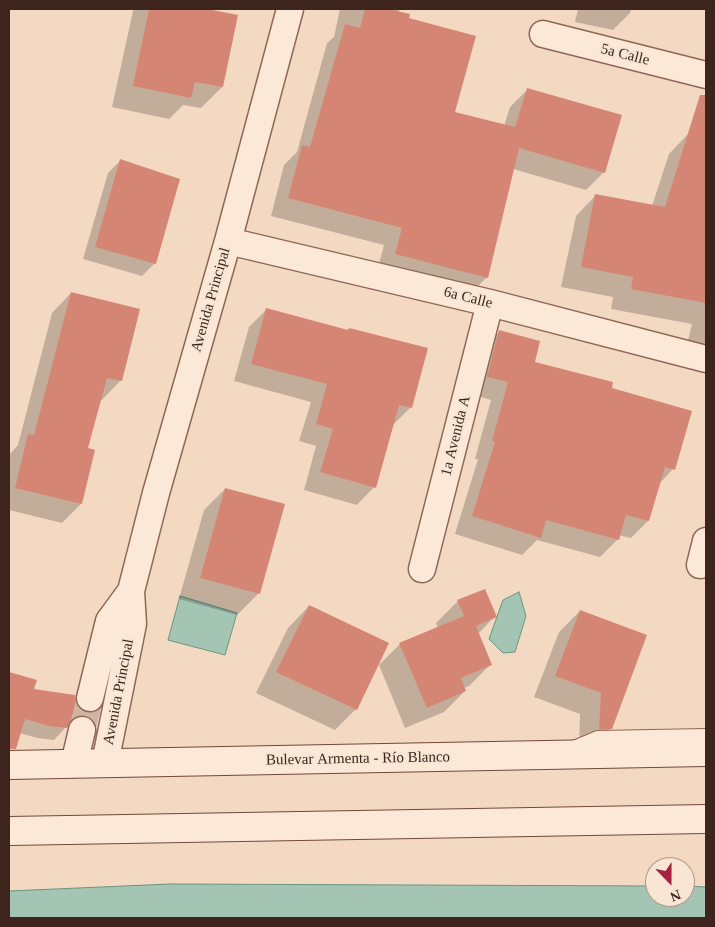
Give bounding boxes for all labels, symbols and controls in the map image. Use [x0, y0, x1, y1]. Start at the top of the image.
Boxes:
street label: 5a Calle [599, 40, 651, 70]
street label: Avenida Principal [188, 246, 234, 354]
street label: 6a Calle [442, 283, 494, 313]
street label: 1a Avenida A [437, 394, 475, 478]
street label: Avenida Principal [100, 637, 138, 747]
street label: Bulevar Armenta - Río Blanco [266, 748, 450, 770]
north arrow [645, 857, 695, 907]
text: N [668, 887, 683, 904]

